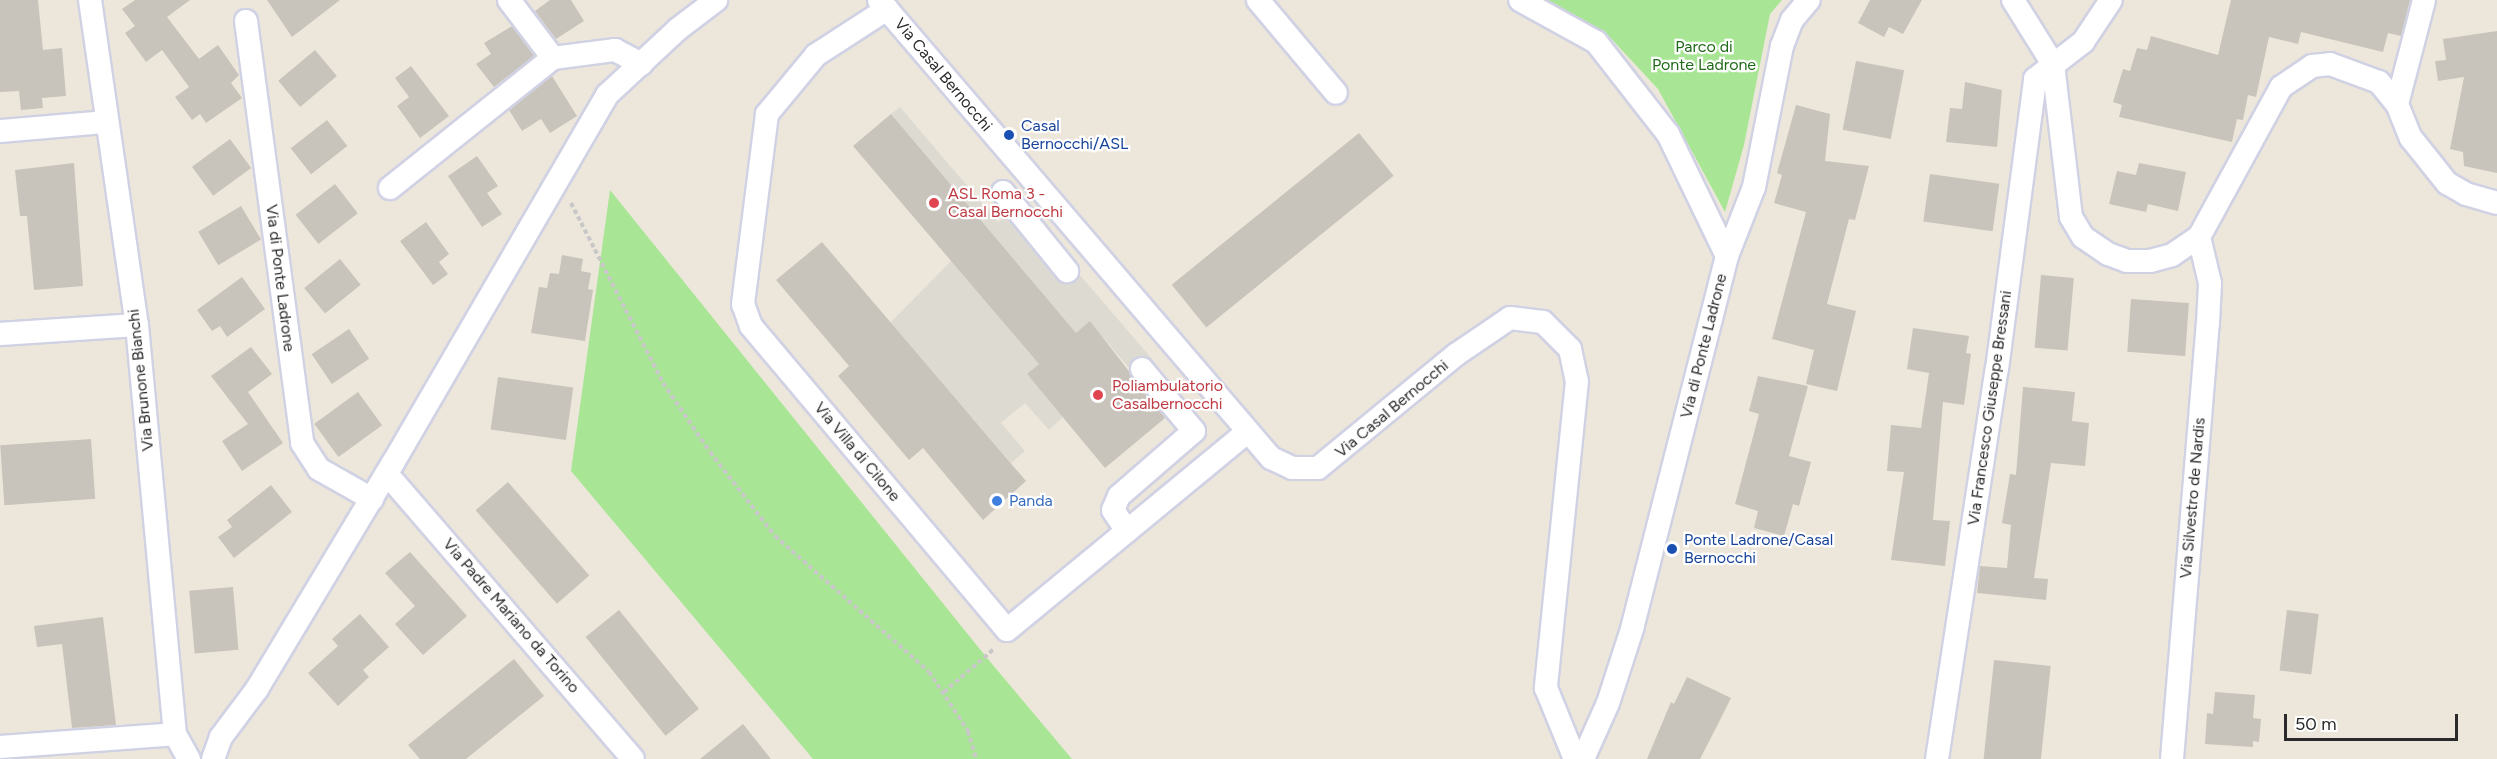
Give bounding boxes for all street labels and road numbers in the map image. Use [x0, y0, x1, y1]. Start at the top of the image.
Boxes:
street label: Via Casal Bernocchi [890, 15, 996, 135]
street label: Via di Ponte Ladrone [261, 203, 299, 353]
street label: Via di Ponte Ladrone [1677, 272, 1731, 420]
street label: Via Francesco Giuseppe Bressani [1964, 289, 2016, 527]
street label: Via Brunone Bianchi [124, 308, 158, 452]
street label: Via Casal Bernocchi [1332, 356, 1452, 462]
street label: Via Villa di Cilone [810, 398, 904, 506]
street label: Via Silvestro de Nardis [2176, 417, 2210, 579]
street label: Via Padre Mariano da Torino [439, 535, 583, 697]

